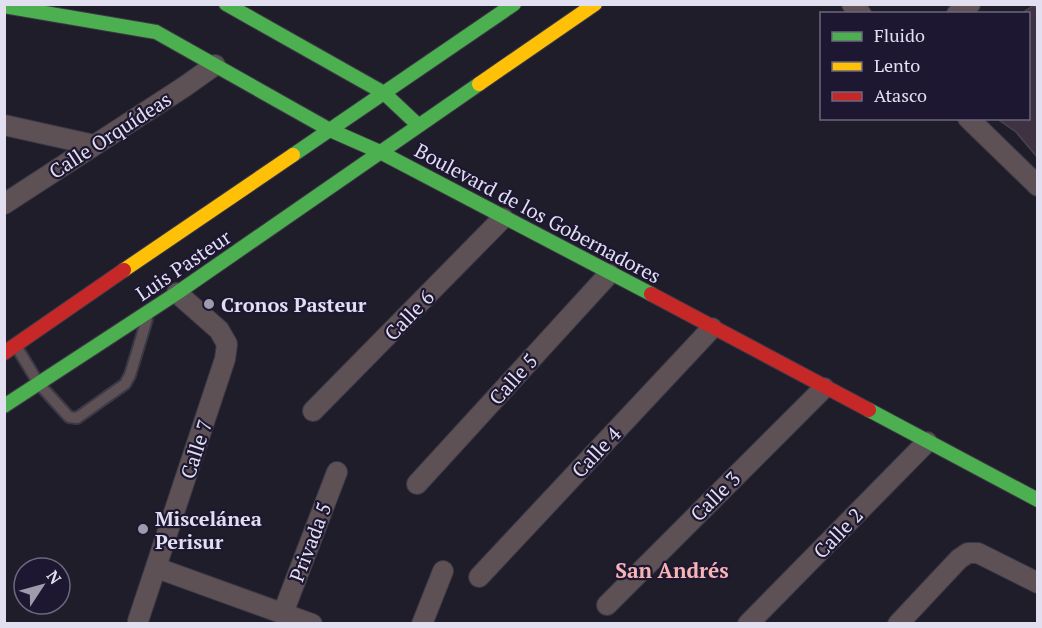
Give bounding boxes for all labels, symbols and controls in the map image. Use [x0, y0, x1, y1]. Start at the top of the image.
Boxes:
legend [820, 12, 1030, 120]
text: Fluido [874, 23, 925, 47]
text: Lento [874, 53, 920, 77]
text: Atasco [874, 83, 927, 107]
street label: Calle Orquídeas [44, 85, 176, 185]
street label: Boulevard de los Gobernadores [410, 137, 666, 289]
street label: Luis Pasteur [130, 223, 236, 307]
street label: Calle 6 [378, 284, 440, 346]
place label: Cronos Pasteur [221, 291, 367, 318]
marker: Cronos Pasteur [202, 297, 216, 311]
street label: Calle 5 [483, 347, 543, 411]
street label: Calle 7 [174, 416, 218, 482]
street label: Calle 4 [565, 420, 627, 483]
street label: Calle 3 [684, 465, 746, 527]
street label: Privada 5 [283, 499, 337, 585]
street label: Calle 2 [807, 502, 869, 564]
place label: Miscelánea Perisur [155, 505, 262, 555]
marker: Miscelánea Perisur [136, 522, 150, 536]
north arrow [12, 556, 72, 616]
district label: San Andrés [615, 556, 729, 584]
text: N [42, 566, 67, 589]

